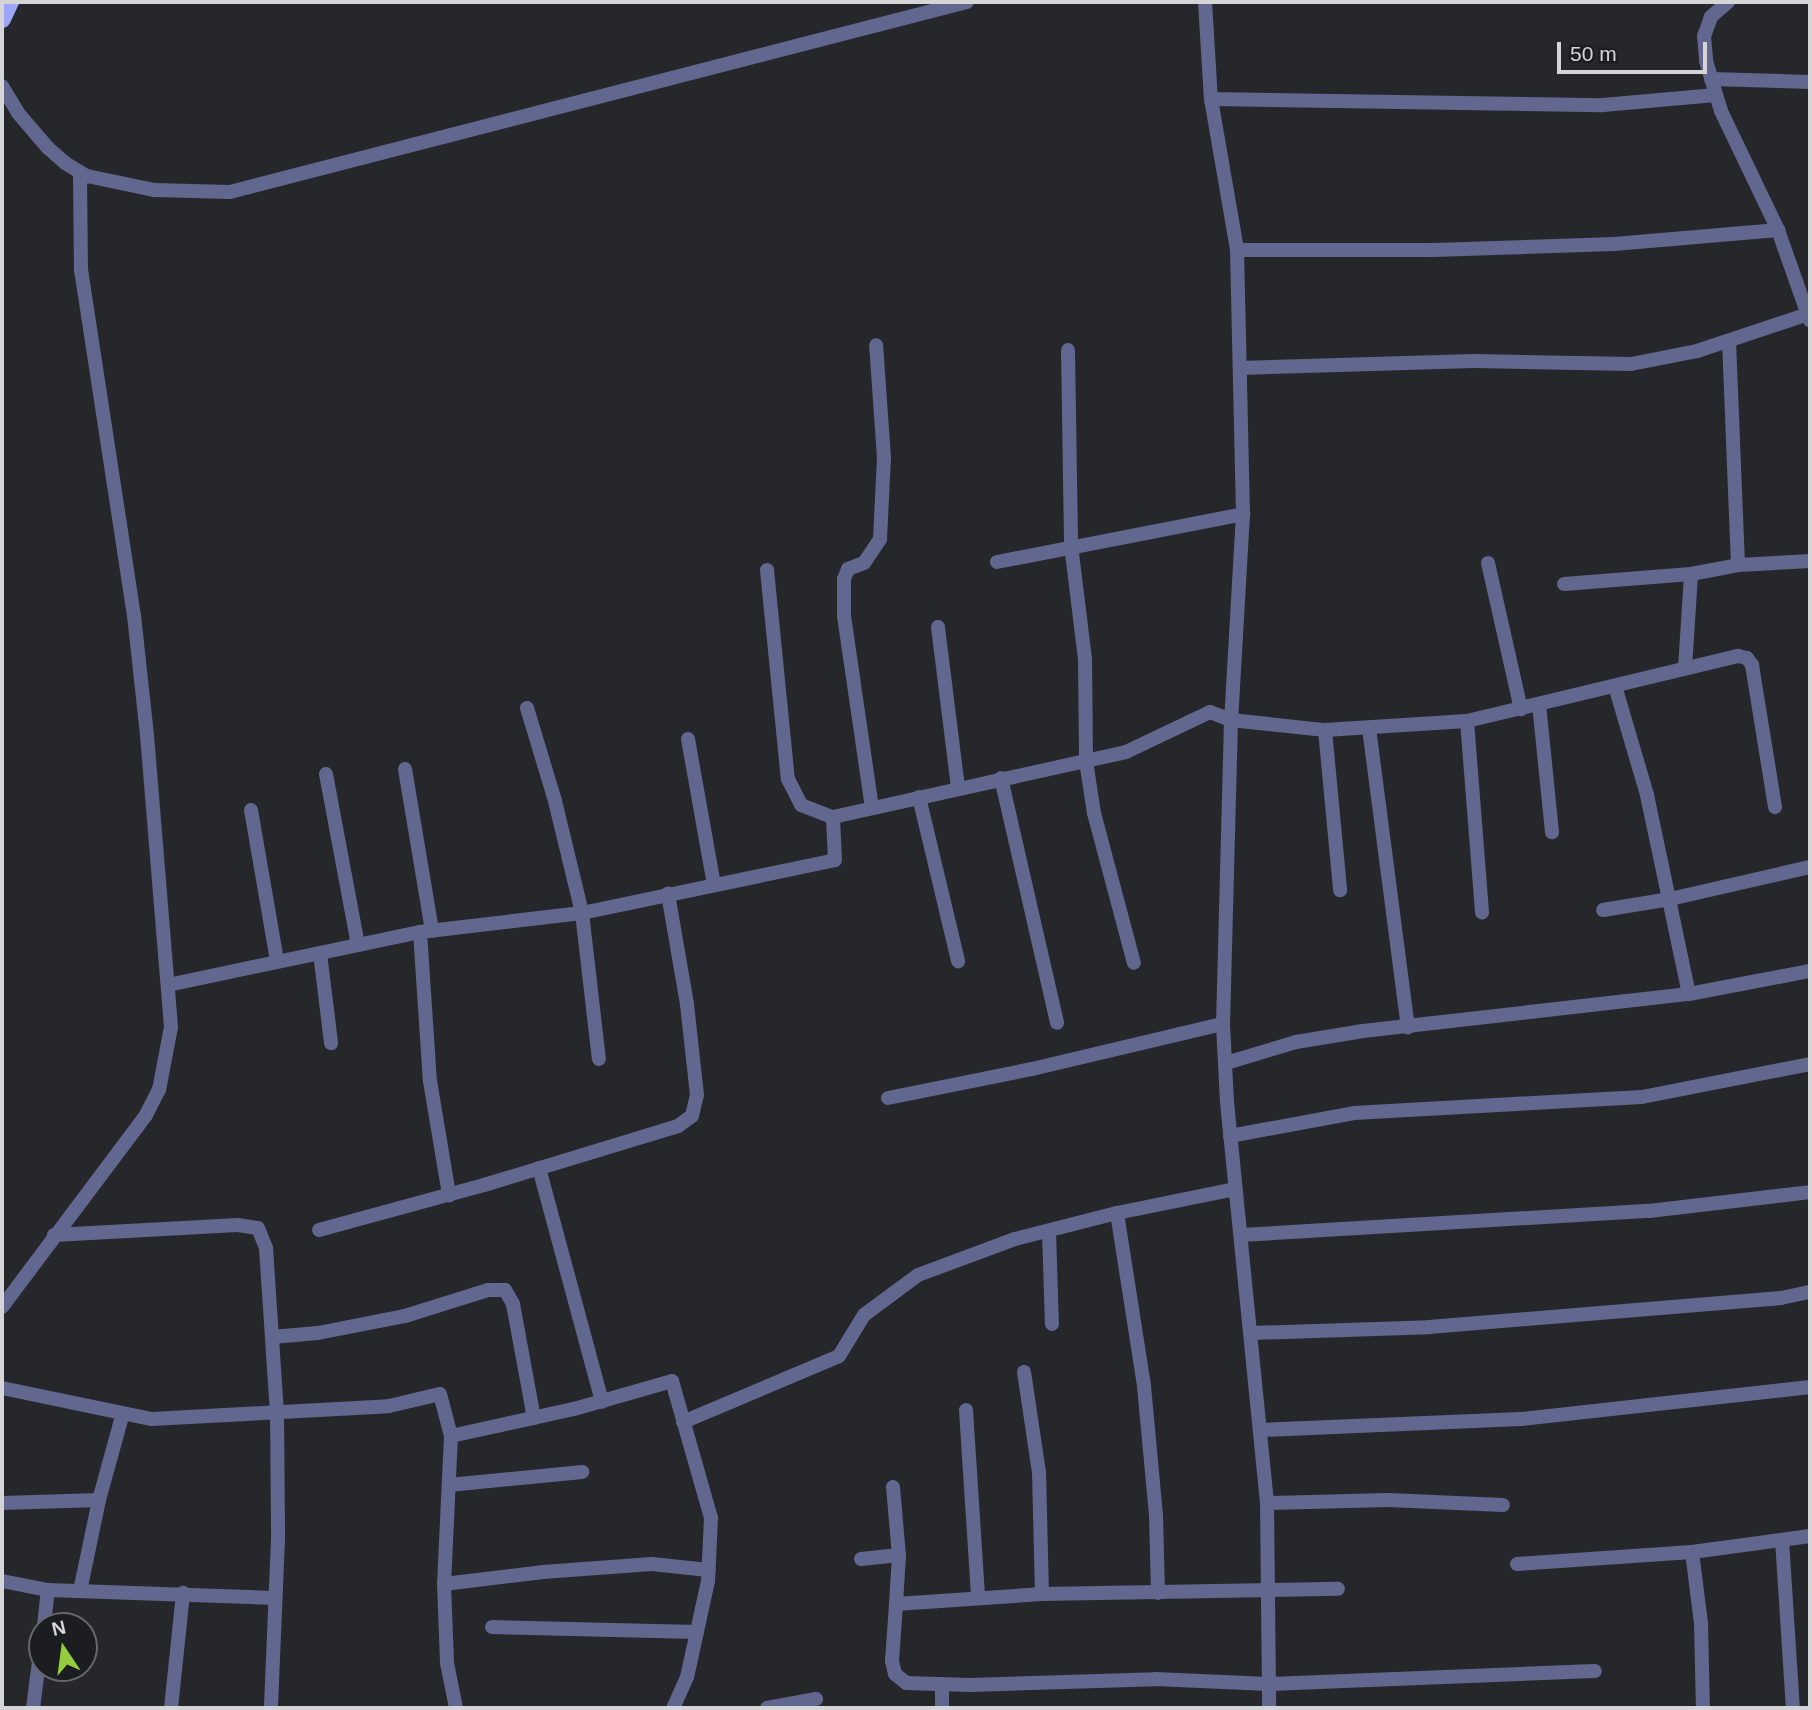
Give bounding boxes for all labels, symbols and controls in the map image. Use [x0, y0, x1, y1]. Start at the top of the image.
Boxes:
scale bar [1560, 28, 1710, 72]
text: 50 m [1570, 42, 1617, 65]
north arrow [28, 1612, 98, 1682]
text: N [50, 1616, 68, 1640]

